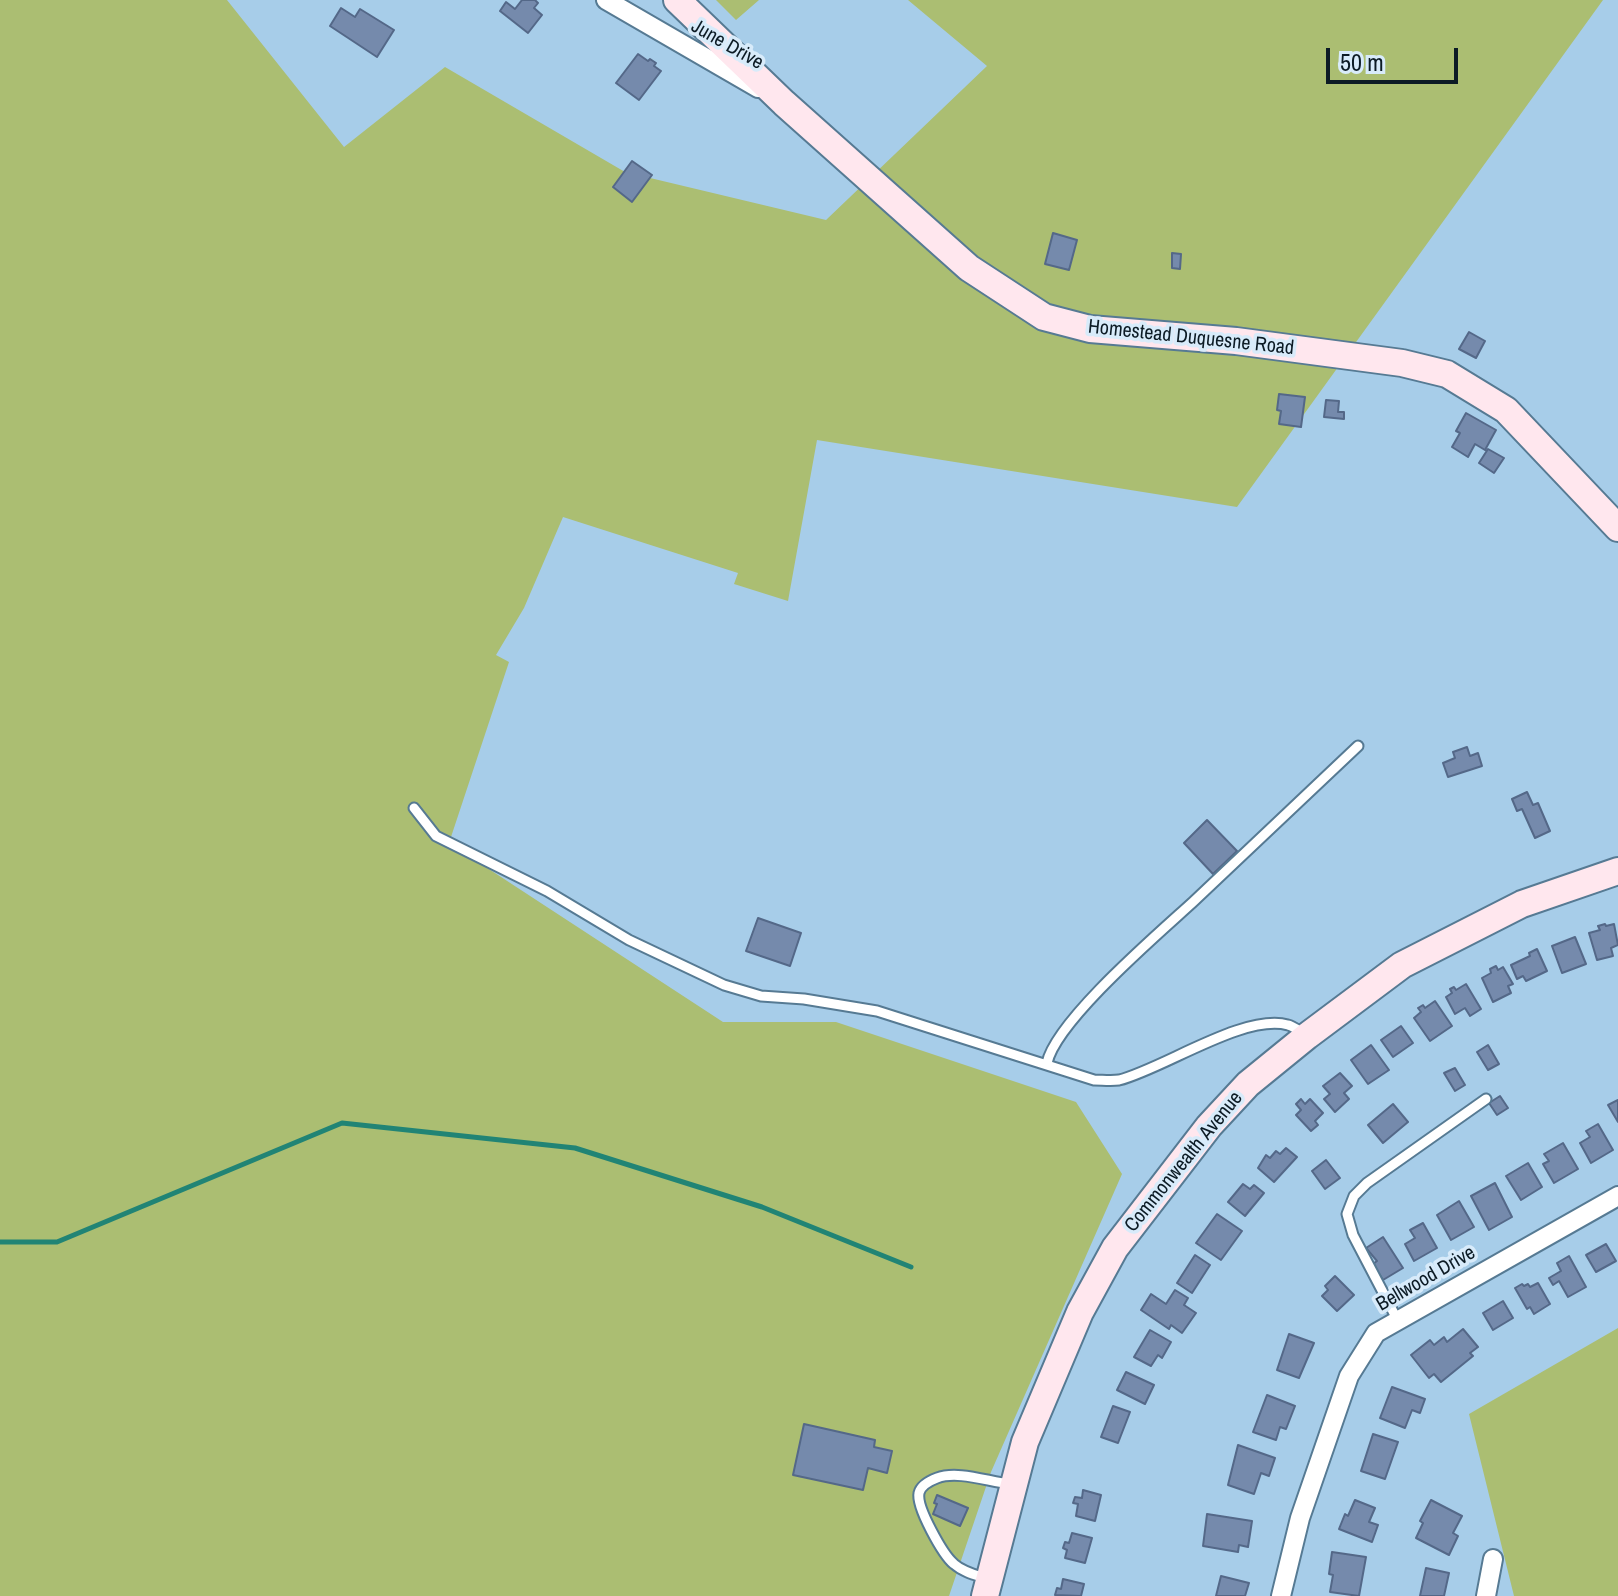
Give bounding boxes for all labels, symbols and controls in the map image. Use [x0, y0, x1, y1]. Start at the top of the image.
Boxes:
street label: June Drive [687, 15, 767, 75]
scale bar [1330, 32, 1462, 82]
text: 50 m [1340, 46, 1384, 78]
street label: Homestead Duquesne Road [1087, 315, 1295, 361]
street label: Commonwealth Avenue [1120, 1087, 1248, 1237]
street label: Bellwood Drive [1372, 1241, 1480, 1317]

